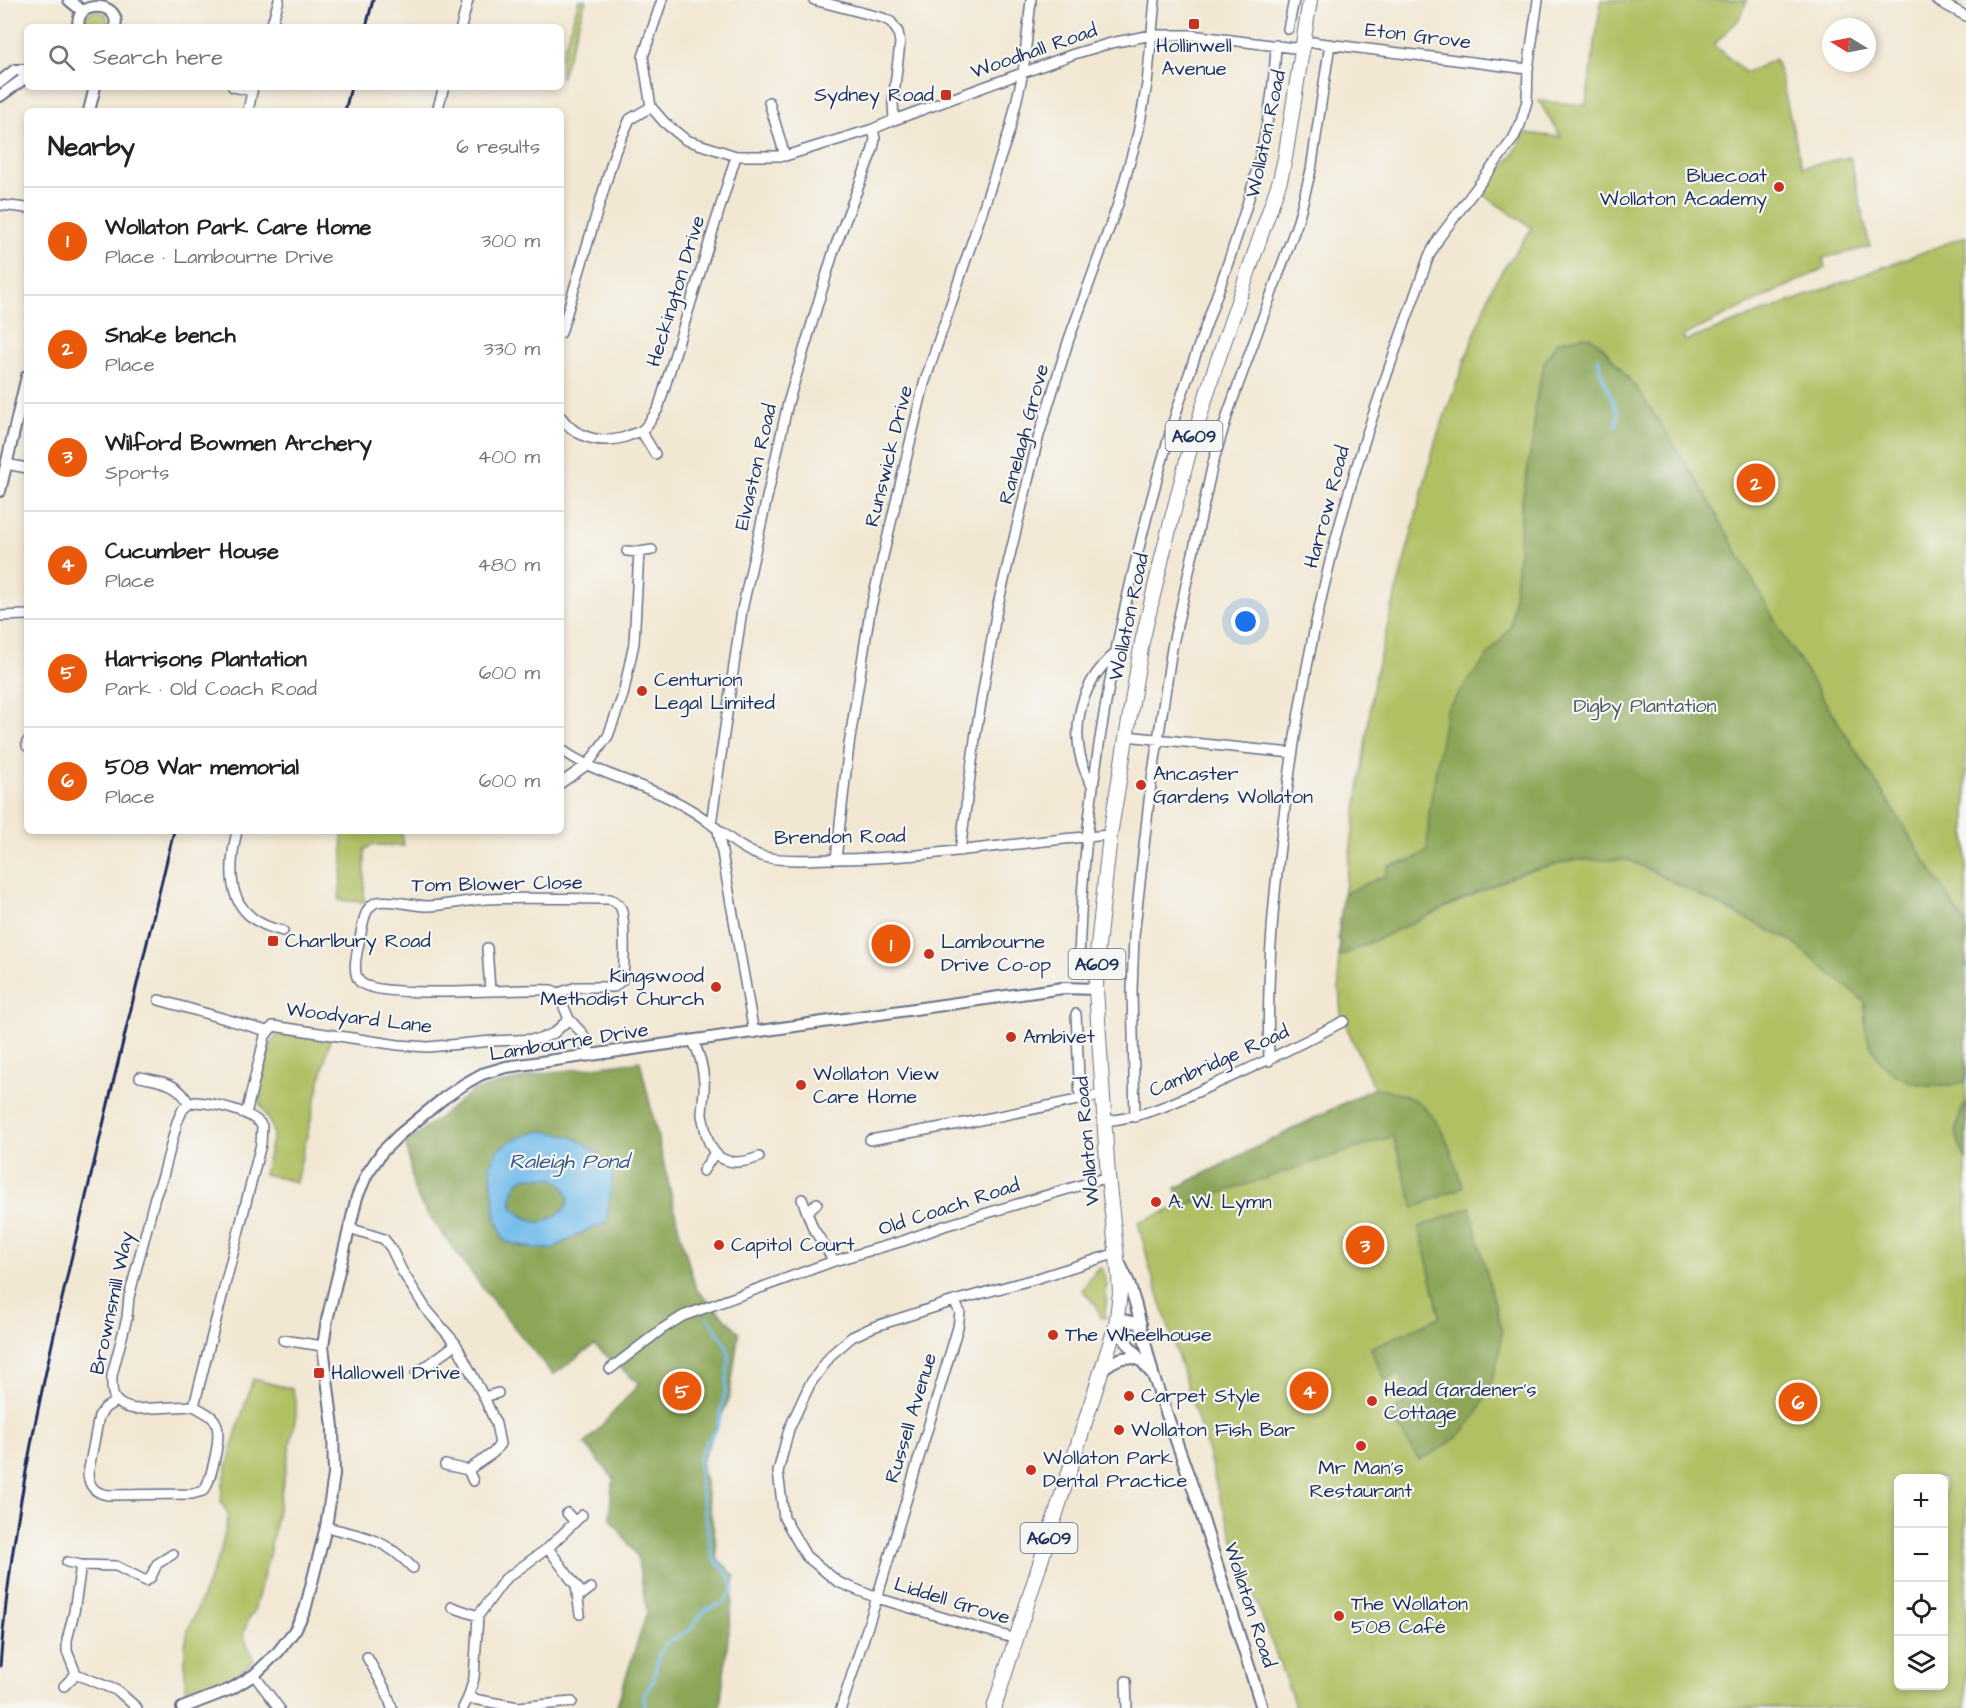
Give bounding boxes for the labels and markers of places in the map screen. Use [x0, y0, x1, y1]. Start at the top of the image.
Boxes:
marker: Hollinwell Avenue [1187, 17, 1201, 31]
place label: Hollinwell Avenue [1156, 32, 1232, 83]
place label: Sydney Road [814, 81, 934, 110]
marker: Sydney Road [939, 88, 953, 102]
place label: Bluecoat Wollaton Academy [1600, 162, 1767, 214]
marker: Bluecoat Wollaton Academy [1772, 180, 1786, 194]
pin: 2 [1736, 460, 1776, 506]
place label: Centurion Legal Limited [654, 666, 775, 718]
marker: Centurion Legal Limited [635, 684, 649, 698]
place label: Ancaster Gardens Wollaton [1153, 760, 1313, 811]
marker: Ancaster Gardens Wollaton [1134, 778, 1148, 792]
pin: 1 [872, 922, 910, 966]
place label: Charlbury Road [285, 927, 431, 956]
place label: Lambourne Drive Co-op [941, 928, 1051, 979]
marker: Charlbury Road [266, 934, 280, 948]
marker: Lambourne Drive Co-op [922, 947, 936, 961]
place label: Kingswood Methodist Church [540, 962, 704, 1013]
marker: Kingswood Methodist Church [709, 980, 723, 994]
place label: Ambivet [1023, 1023, 1095, 1051]
marker: Ambivet [1004, 1030, 1018, 1044]
place label: Wollaton View Care Home [813, 1060, 939, 1111]
marker: Wollaton View Care Home [794, 1078, 808, 1092]
place label: A. W. Lymn [1168, 1188, 1272, 1217]
marker: A. W. Lymn [1149, 1195, 1163, 1209]
pin: 3 [1346, 1222, 1384, 1268]
place label: Capitol Court [731, 1231, 855, 1259]
marker: Capitol Court [712, 1238, 726, 1252]
place label: The Wheelhouse [1065, 1321, 1212, 1349]
marker: The Wheelhouse [1046, 1328, 1060, 1342]
place label: Hallowell Drive [331, 1359, 461, 1387]
marker: Hallowell Drive [312, 1366, 326, 1380]
pin: 5 [662, 1368, 702, 1414]
pin: 4 [1290, 1368, 1328, 1414]
place label: Head Gardener's Cottage [1384, 1376, 1537, 1428]
pin: 6 [1778, 1380, 1818, 1424]
place label: Carpet Style [1141, 1382, 1260, 1411]
marker: Carpet Style [1122, 1389, 1136, 1403]
marker: Head Gardener's Cottage [1365, 1394, 1379, 1408]
place label: Wollaton Fish Bar [1131, 1416, 1295, 1444]
marker: Wollaton Fish Bar [1112, 1423, 1126, 1437]
marker: Mr Man's Restaurant [1354, 1439, 1368, 1453]
place label: Wollaton Park Dental Practice [1043, 1444, 1188, 1495]
place label: Mr Man's Restaurant [1310, 1454, 1412, 1505]
marker: Wollaton Park Dental Practice [1024, 1463, 1038, 1477]
place label: The Wollaton 508 Café [1351, 1590, 1468, 1641]
marker: The Wollaton 508 Café [1332, 1609, 1346, 1623]

